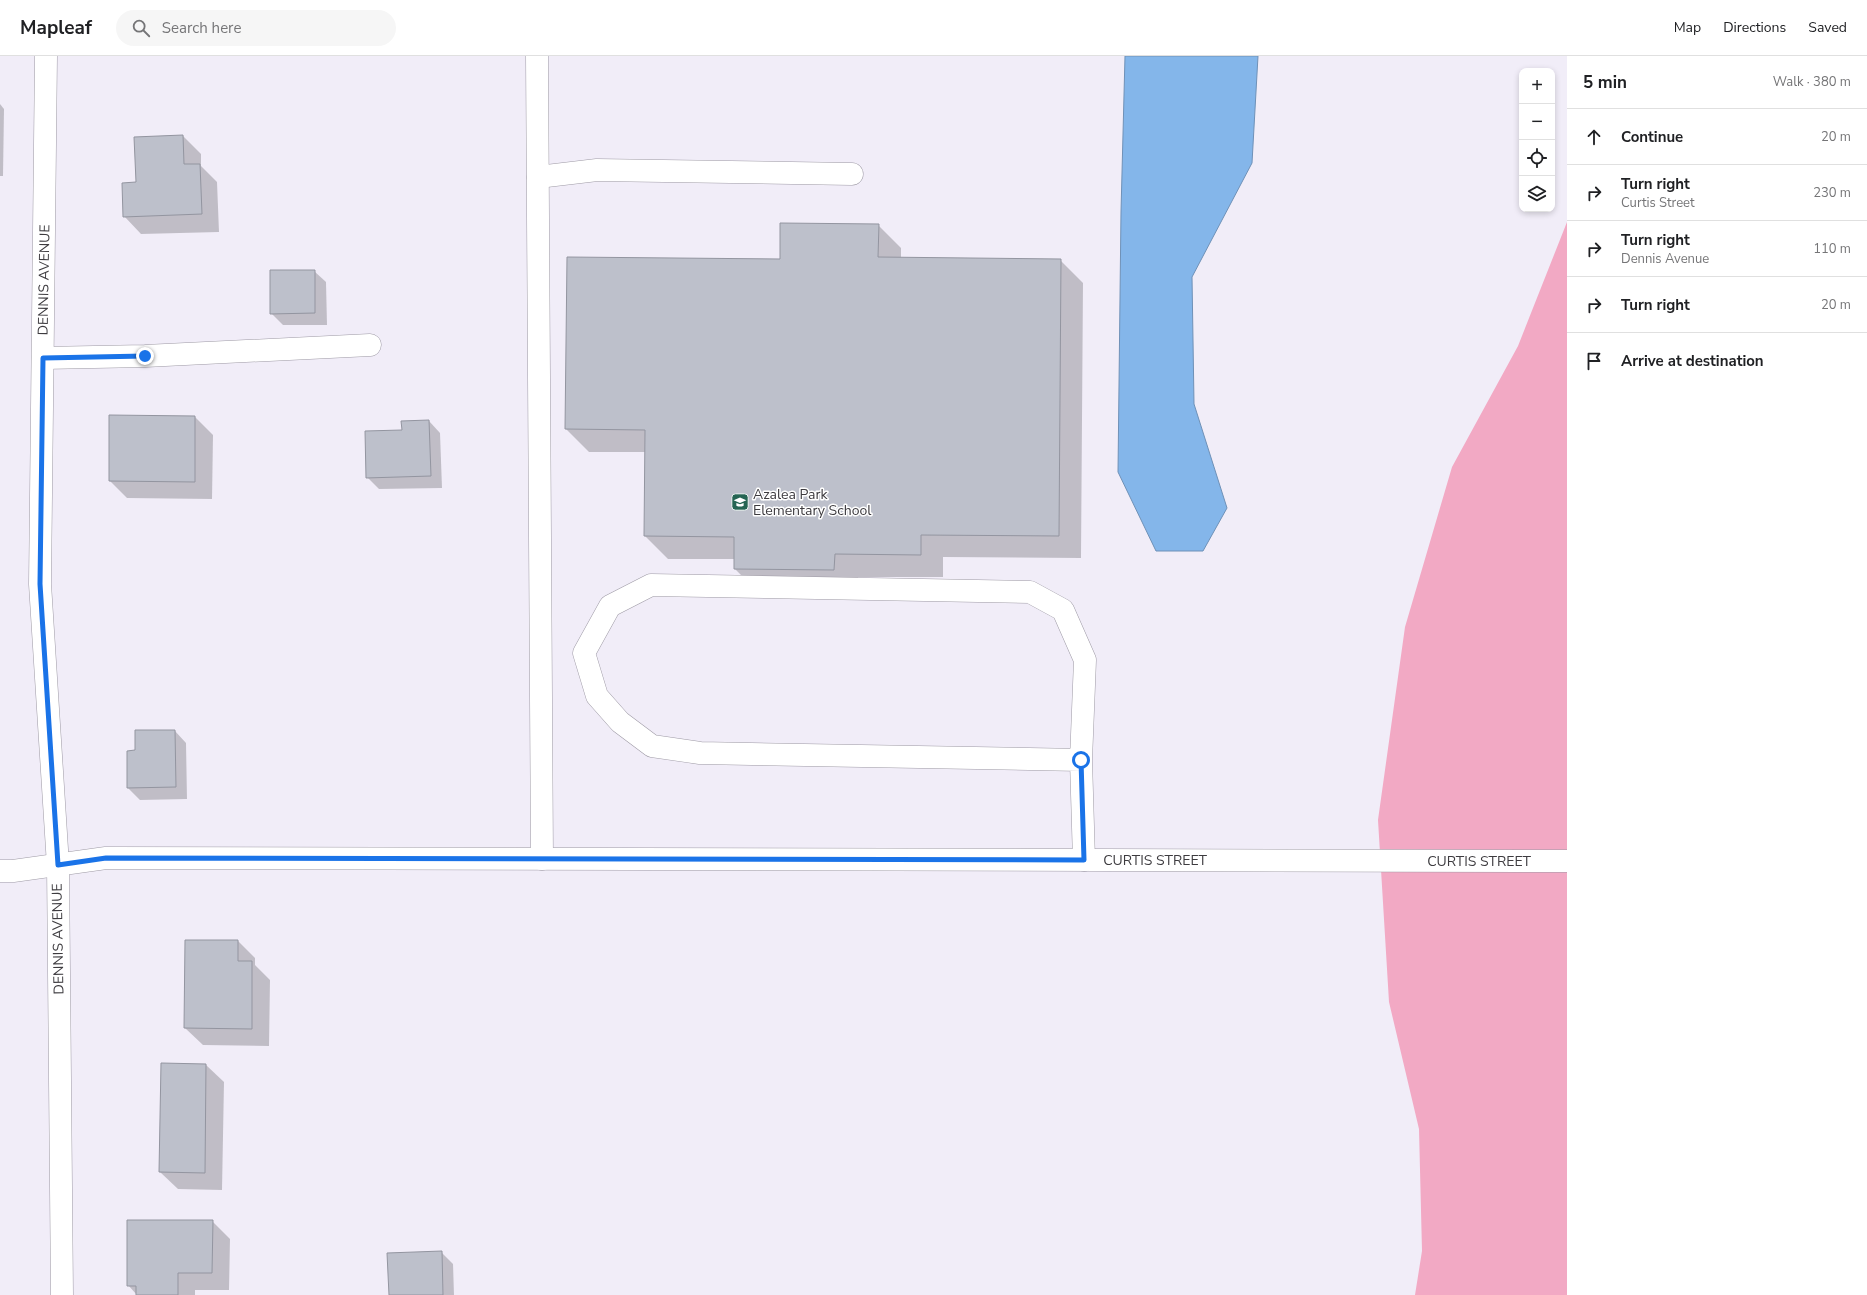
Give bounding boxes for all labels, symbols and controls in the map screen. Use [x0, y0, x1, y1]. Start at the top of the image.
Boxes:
search box [116, 10, 396, 46]
text: Mapleaf [20, 15, 92, 41]
icon: search [130, 17, 152, 39]
text: Search here [162, 18, 241, 38]
text: Map [1674, 18, 1701, 37]
text: Directions [1723, 18, 1786, 37]
text: Saved [1808, 18, 1847, 37]
map controls [1519, 68, 1555, 212]
button: + [1519, 68, 1555, 104]
text: 5 min [1583, 71, 1627, 94]
text: Walk · 380 m [1773, 73, 1851, 91]
button: − [1519, 104, 1555, 140]
icon: ahead [1583, 126, 1605, 148]
text: Continue [1621, 127, 1683, 147]
text: 20 m [1821, 128, 1851, 146]
button: locate [1519, 140, 1555, 176]
text: Turn right [1621, 174, 1690, 194]
button: layers [1519, 176, 1555, 212]
icon: right [1583, 182, 1605, 204]
text: 230 m [1813, 184, 1851, 202]
text: Curtis Street [1621, 194, 1695, 212]
street label: DENNIS AVENUE [34, 224, 54, 336]
text: Turn right [1621, 230, 1690, 250]
icon: right [1583, 238, 1605, 260]
text: 110 m [1813, 240, 1851, 258]
text: Dennis Avenue [1621, 250, 1709, 268]
icon: right [1583, 294, 1605, 316]
text: Turn right [1621, 295, 1690, 315]
text: 20 m [1821, 296, 1851, 314]
route end [136, 347, 154, 365]
icon: arrive [1583, 350, 1605, 372]
text: Arrive at destination [1621, 351, 1764, 371]
place label: Azalea Park Elementary School [753, 485, 872, 520]
school or university icon: Azalea Park Elementary School [730, 492, 750, 512]
route start [1072, 751, 1090, 769]
street label: CURTIS STREET [1103, 851, 1207, 870]
street label: CURTIS STREET [1427, 852, 1531, 871]
street label: DENNIS AVENUE [48, 883, 68, 995]

